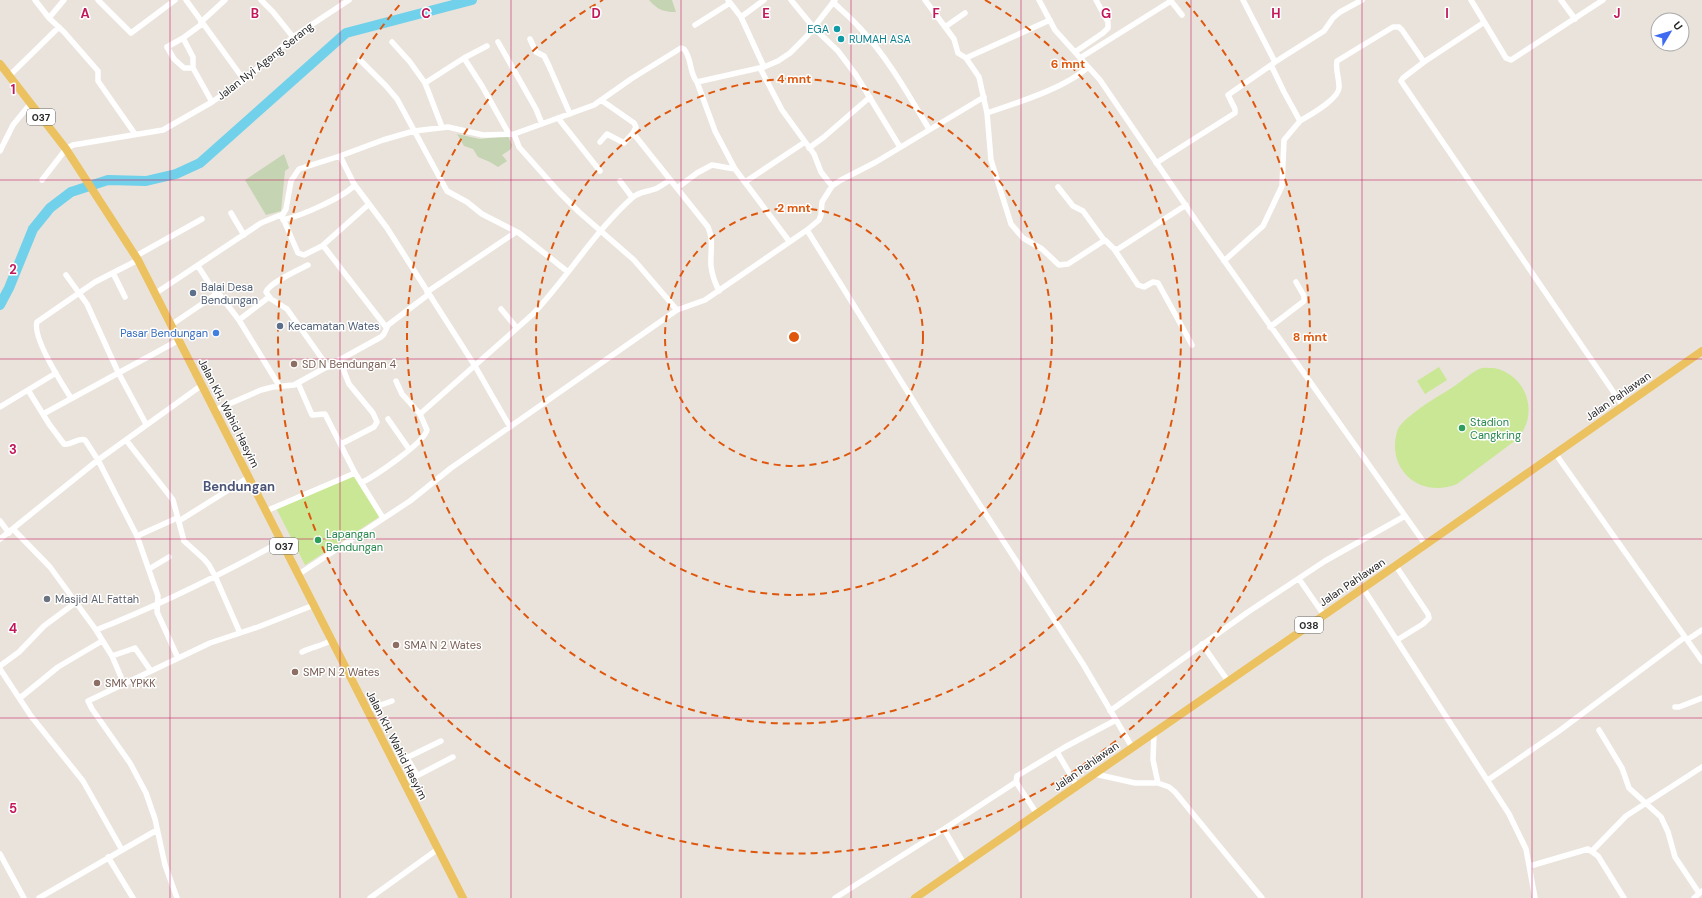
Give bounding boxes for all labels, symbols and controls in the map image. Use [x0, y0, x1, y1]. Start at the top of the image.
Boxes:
text: A [80, 5, 90, 22]
text: B [251, 5, 259, 22]
text: C [421, 5, 431, 22]
text: D [591, 5, 601, 22]
text: E [762, 5, 770, 22]
text: F [932, 5, 940, 22]
text: G [1101, 5, 1111, 22]
text: H [1271, 5, 1281, 22]
text: I [1445, 5, 1449, 22]
text: J [1613, 5, 1621, 22]
north arrow [1650, 12, 1690, 52]
street label: Jalan Nyi Ageng Serang [214, 19, 316, 103]
text: U [1670, 19, 1686, 33]
place label: EGA [807, 22, 829, 36]
marker: EGA [832, 24, 842, 34]
place label: RUMAH ASA [849, 32, 911, 46]
marker: RUMAH ASA [836, 34, 846, 44]
text: 6 mnt [1051, 56, 1085, 72]
text: 4 mnt [777, 71, 811, 87]
text: 1 [11, 81, 15, 98]
road number: 037 [27, 109, 55, 125]
text: 2 mnt [777, 200, 811, 216]
text: 2 [9, 261, 17, 278]
place label: Balai Desa Bendungan [201, 280, 258, 307]
marker: Balai Desa Bendungan [188, 288, 198, 298]
place label: Kecamatan Wates [288, 319, 380, 333]
marker: Kecamatan Wates [275, 321, 285, 331]
place label: Pasar Bendungan [120, 326, 208, 340]
marker: Pasar Bendungan [211, 328, 221, 338]
text: 8 mnt [1293, 329, 1327, 345]
centre of rings [787, 330, 801, 344]
street label: Jalan KH. Wahid Hasyim [195, 356, 263, 470]
place label: SD N Bendungan 4 [302, 357, 396, 371]
marker: SD N Bendungan 4 [289, 359, 299, 369]
street label: Jalan Pahlawan [1583, 368, 1653, 424]
place label: Stadion Cangkring [1470, 415, 1521, 442]
marker: Stadion Cangkring [1457, 423, 1467, 433]
text: 3 [9, 441, 17, 458]
district label: Bendungan [203, 478, 275, 495]
place label: Lapangan Bendungan [326, 527, 383, 554]
marker: Lapangan Bendungan [313, 535, 323, 545]
road number: 037 [270, 538, 298, 554]
street label: Jalan Pahlawan [1316, 555, 1388, 609]
place label: Masjid AL Fattah [55, 592, 139, 606]
marker: Masjid AL Fattah [42, 594, 52, 604]
road number: 038 [1295, 617, 1323, 633]
text: 4 [9, 620, 17, 637]
place label: SMA N 2 Wates [404, 638, 482, 652]
marker: SMA N 2 Wates [391, 640, 401, 650]
place label: SMP N 2 Wates [303, 665, 380, 679]
marker: SMP N 2 Wates [290, 667, 300, 677]
place label: SMK YPKK [105, 676, 156, 690]
marker: SMK YPKK [92, 678, 102, 688]
street label: Jalan KH. Wahid Hasyim [363, 688, 431, 802]
street label: Jalan Pahlawan [1051, 738, 1121, 794]
text: 5 [9, 800, 17, 817]

